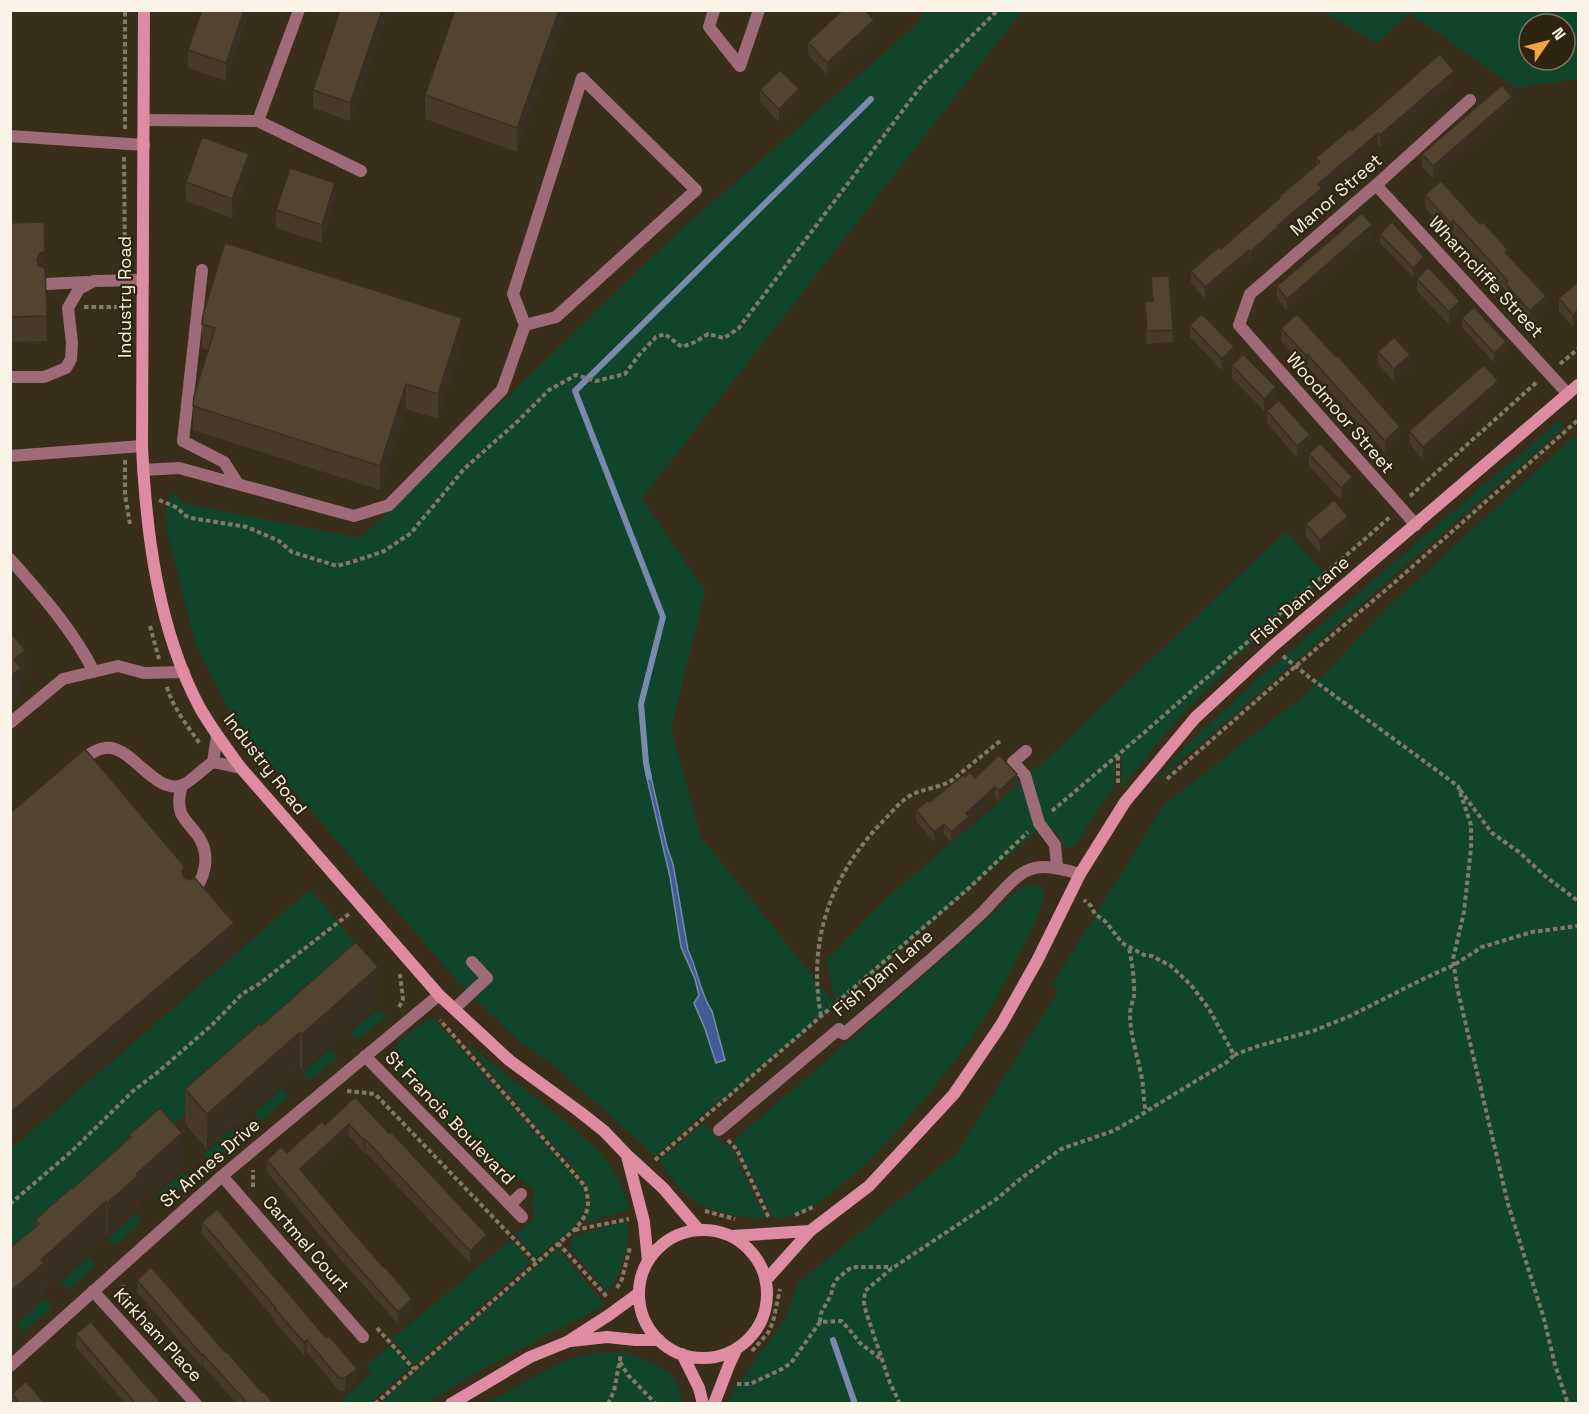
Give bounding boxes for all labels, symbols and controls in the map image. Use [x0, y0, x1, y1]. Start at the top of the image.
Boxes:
north arrow [1517, 12, 1577, 72]
text: N [1547, 23, 1571, 44]
street label: Manor Street [1285, 148, 1386, 241]
street label: Wharncliffe Street [1424, 211, 1549, 342]
street label: Industry Road [113, 236, 136, 358]
street label: Woodmoor Street [1281, 347, 1399, 478]
street label: Fish Dam Lane [1246, 550, 1354, 649]
street label: Industry Road [219, 708, 312, 819]
street label: Fish Dam Lane [828, 924, 937, 1021]
street label: St Francis Boulevard [380, 1046, 520, 1189]
street label: St Annes Drive [155, 1113, 264, 1212]
street label: Cartmel Court [258, 1191, 355, 1297]
street label: Kirkham Place [109, 1283, 208, 1386]

